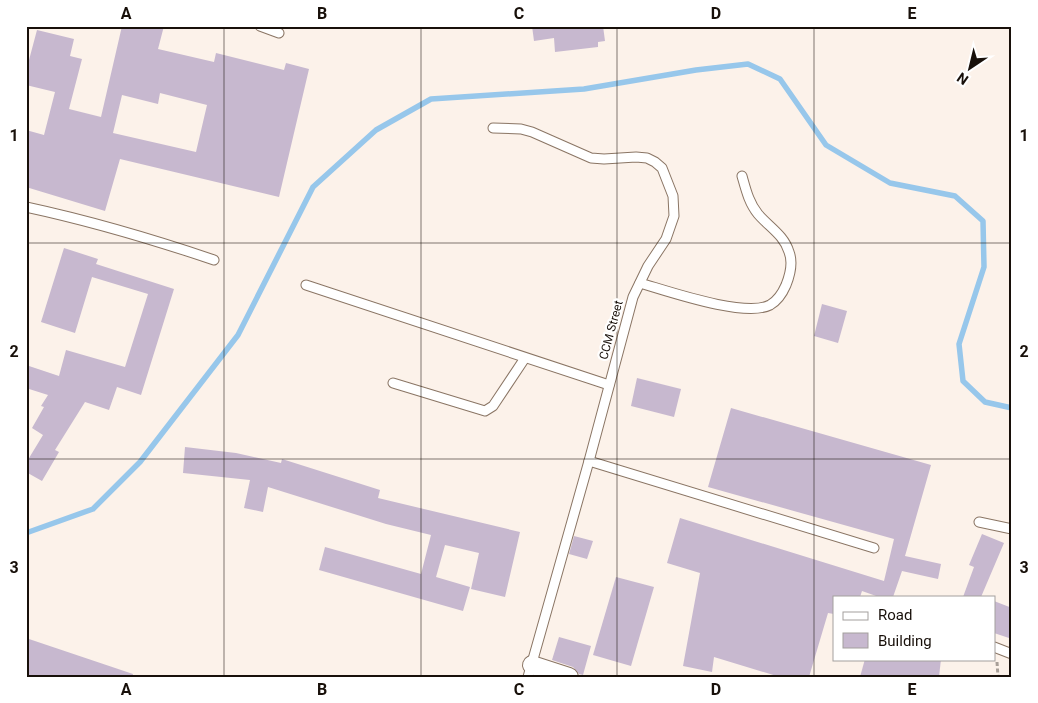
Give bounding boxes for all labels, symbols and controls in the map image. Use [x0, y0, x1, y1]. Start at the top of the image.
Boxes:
text: A [121, 4, 132, 23]
text: B [317, 4, 327, 23]
text: C [514, 4, 524, 23]
text: D [711, 4, 721, 23]
text: E [908, 4, 917, 23]
north arrow [946, 42, 996, 92]
text: N [954, 69, 971, 88]
text: 1 [9, 126, 19, 145]
text: 1 [1019, 126, 1029, 145]
street label: CCM Street [596, 299, 626, 361]
text: 2 [9, 342, 19, 361]
text: 2 [1019, 342, 1029, 361]
text: 3 [9, 558, 19, 577]
text: 3 [1019, 558, 1029, 577]
legend [833, 596, 996, 660]
text: Road [878, 606, 912, 624]
text: Building [878, 632, 932, 650]
text: A [121, 680, 132, 699]
text: B [317, 680, 327, 699]
text: C [514, 680, 524, 699]
text: D [711, 680, 721, 699]
text: E [908, 680, 917, 699]

